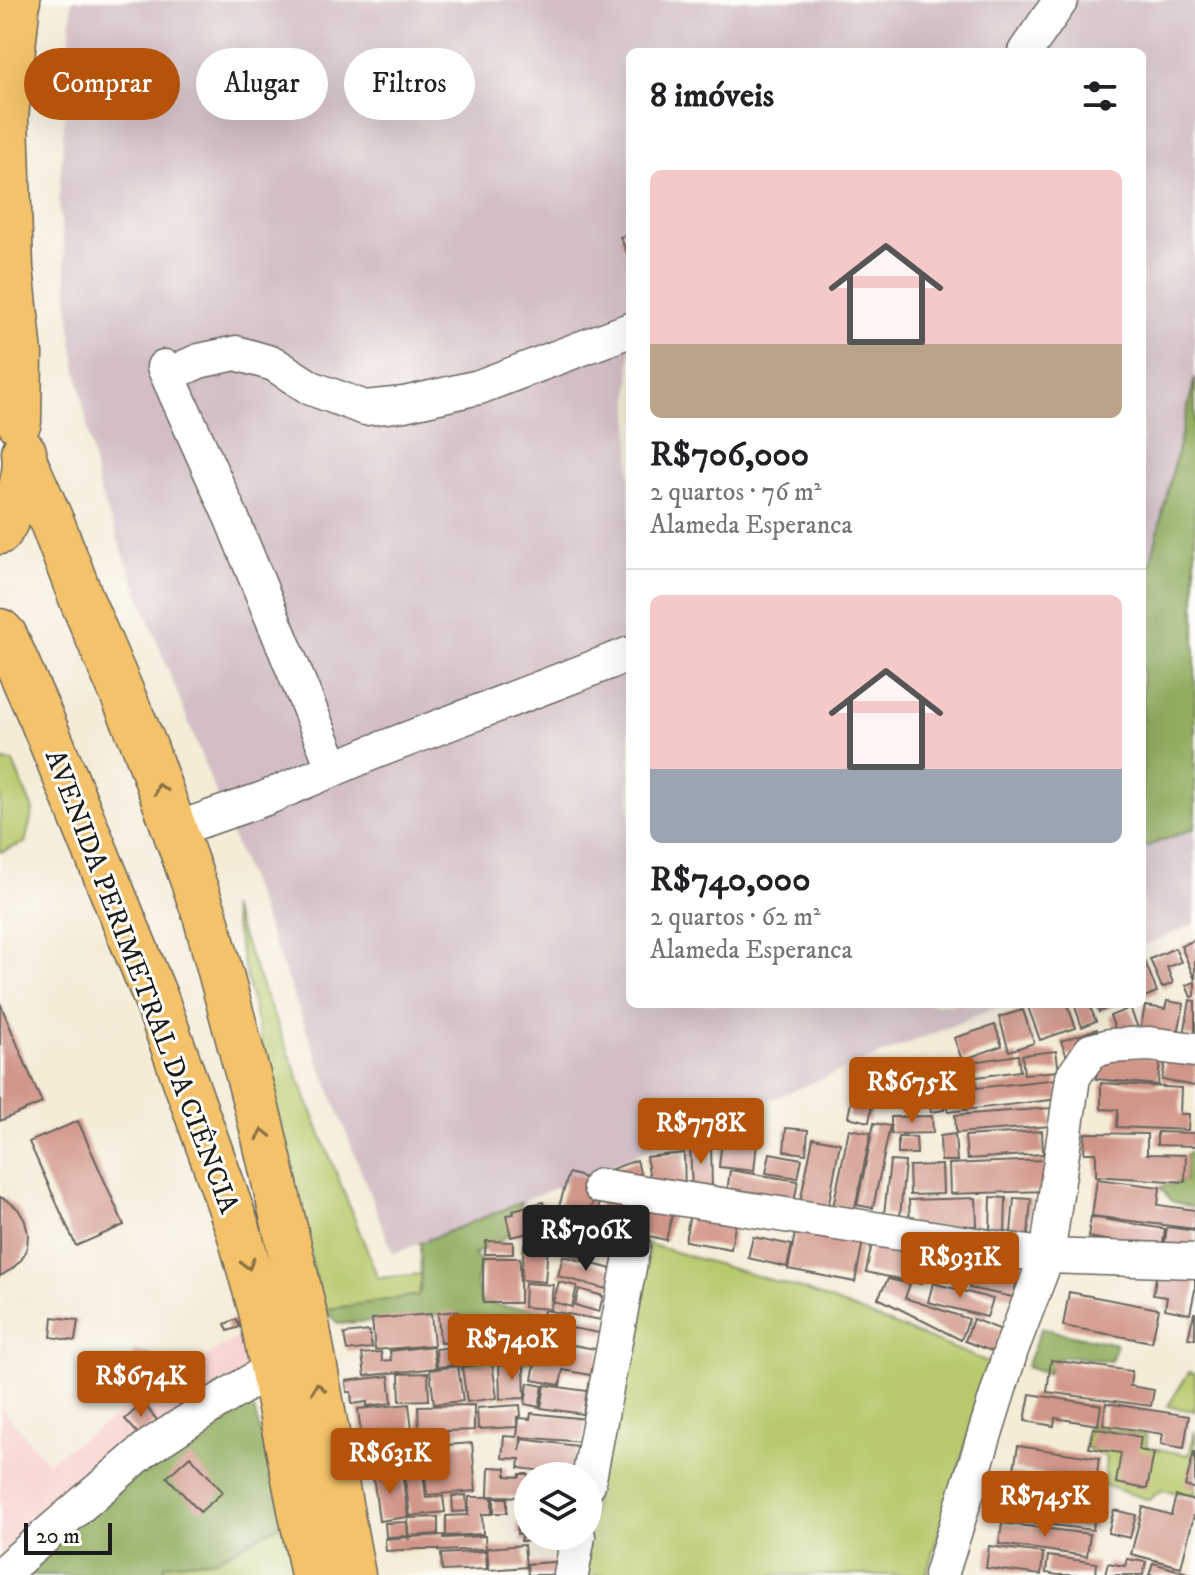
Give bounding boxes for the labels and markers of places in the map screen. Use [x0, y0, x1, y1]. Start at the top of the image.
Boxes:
pin: R$675K [847, 1057, 977, 1125]
pin: R$778K [636, 1098, 766, 1166]
pin: R$706K [521, 1205, 651, 1273]
pin: R$931K [895, 1232, 1025, 1300]
pin: R$740K [447, 1314, 577, 1382]
pin: R$674K [76, 1351, 206, 1419]
pin: R$631K [325, 1428, 455, 1496]
pin: R$745K [980, 1471, 1110, 1539]

